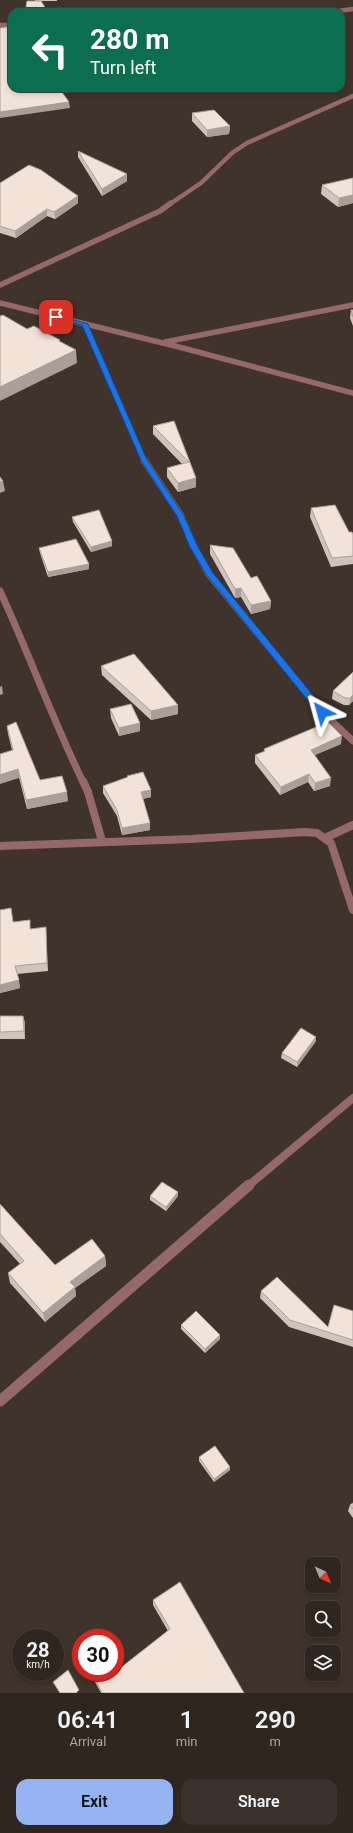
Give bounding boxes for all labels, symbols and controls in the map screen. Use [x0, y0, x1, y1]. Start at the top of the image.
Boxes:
text: 280 m [90, 23, 169, 56]
icon: left [24, 24, 76, 76]
text: Turn left [90, 57, 156, 78]
pin [39, 300, 73, 334]
icon: arrive [45, 306, 67, 328]
position arrow [301, 691, 343, 733]
north arrow [305, 1557, 341, 1593]
map controls [305, 1557, 341, 1681]
button: search [305, 1601, 341, 1637]
speed limit sign: 30 [72, 1629, 124, 1681]
text: 28 [27, 1638, 49, 1662]
button: layers [305, 1645, 341, 1681]
text: km/h [26, 1659, 50, 1670]
text: 06:41 [57, 1706, 119, 1734]
text: 1 [180, 1706, 193, 1734]
text: 290 [255, 1706, 296, 1734]
text: Arrival [69, 1734, 106, 1749]
text: min [176, 1734, 197, 1749]
text: m [270, 1734, 281, 1749]
button: Exit [16, 1779, 173, 1825]
button: Share [181, 1779, 337, 1825]

